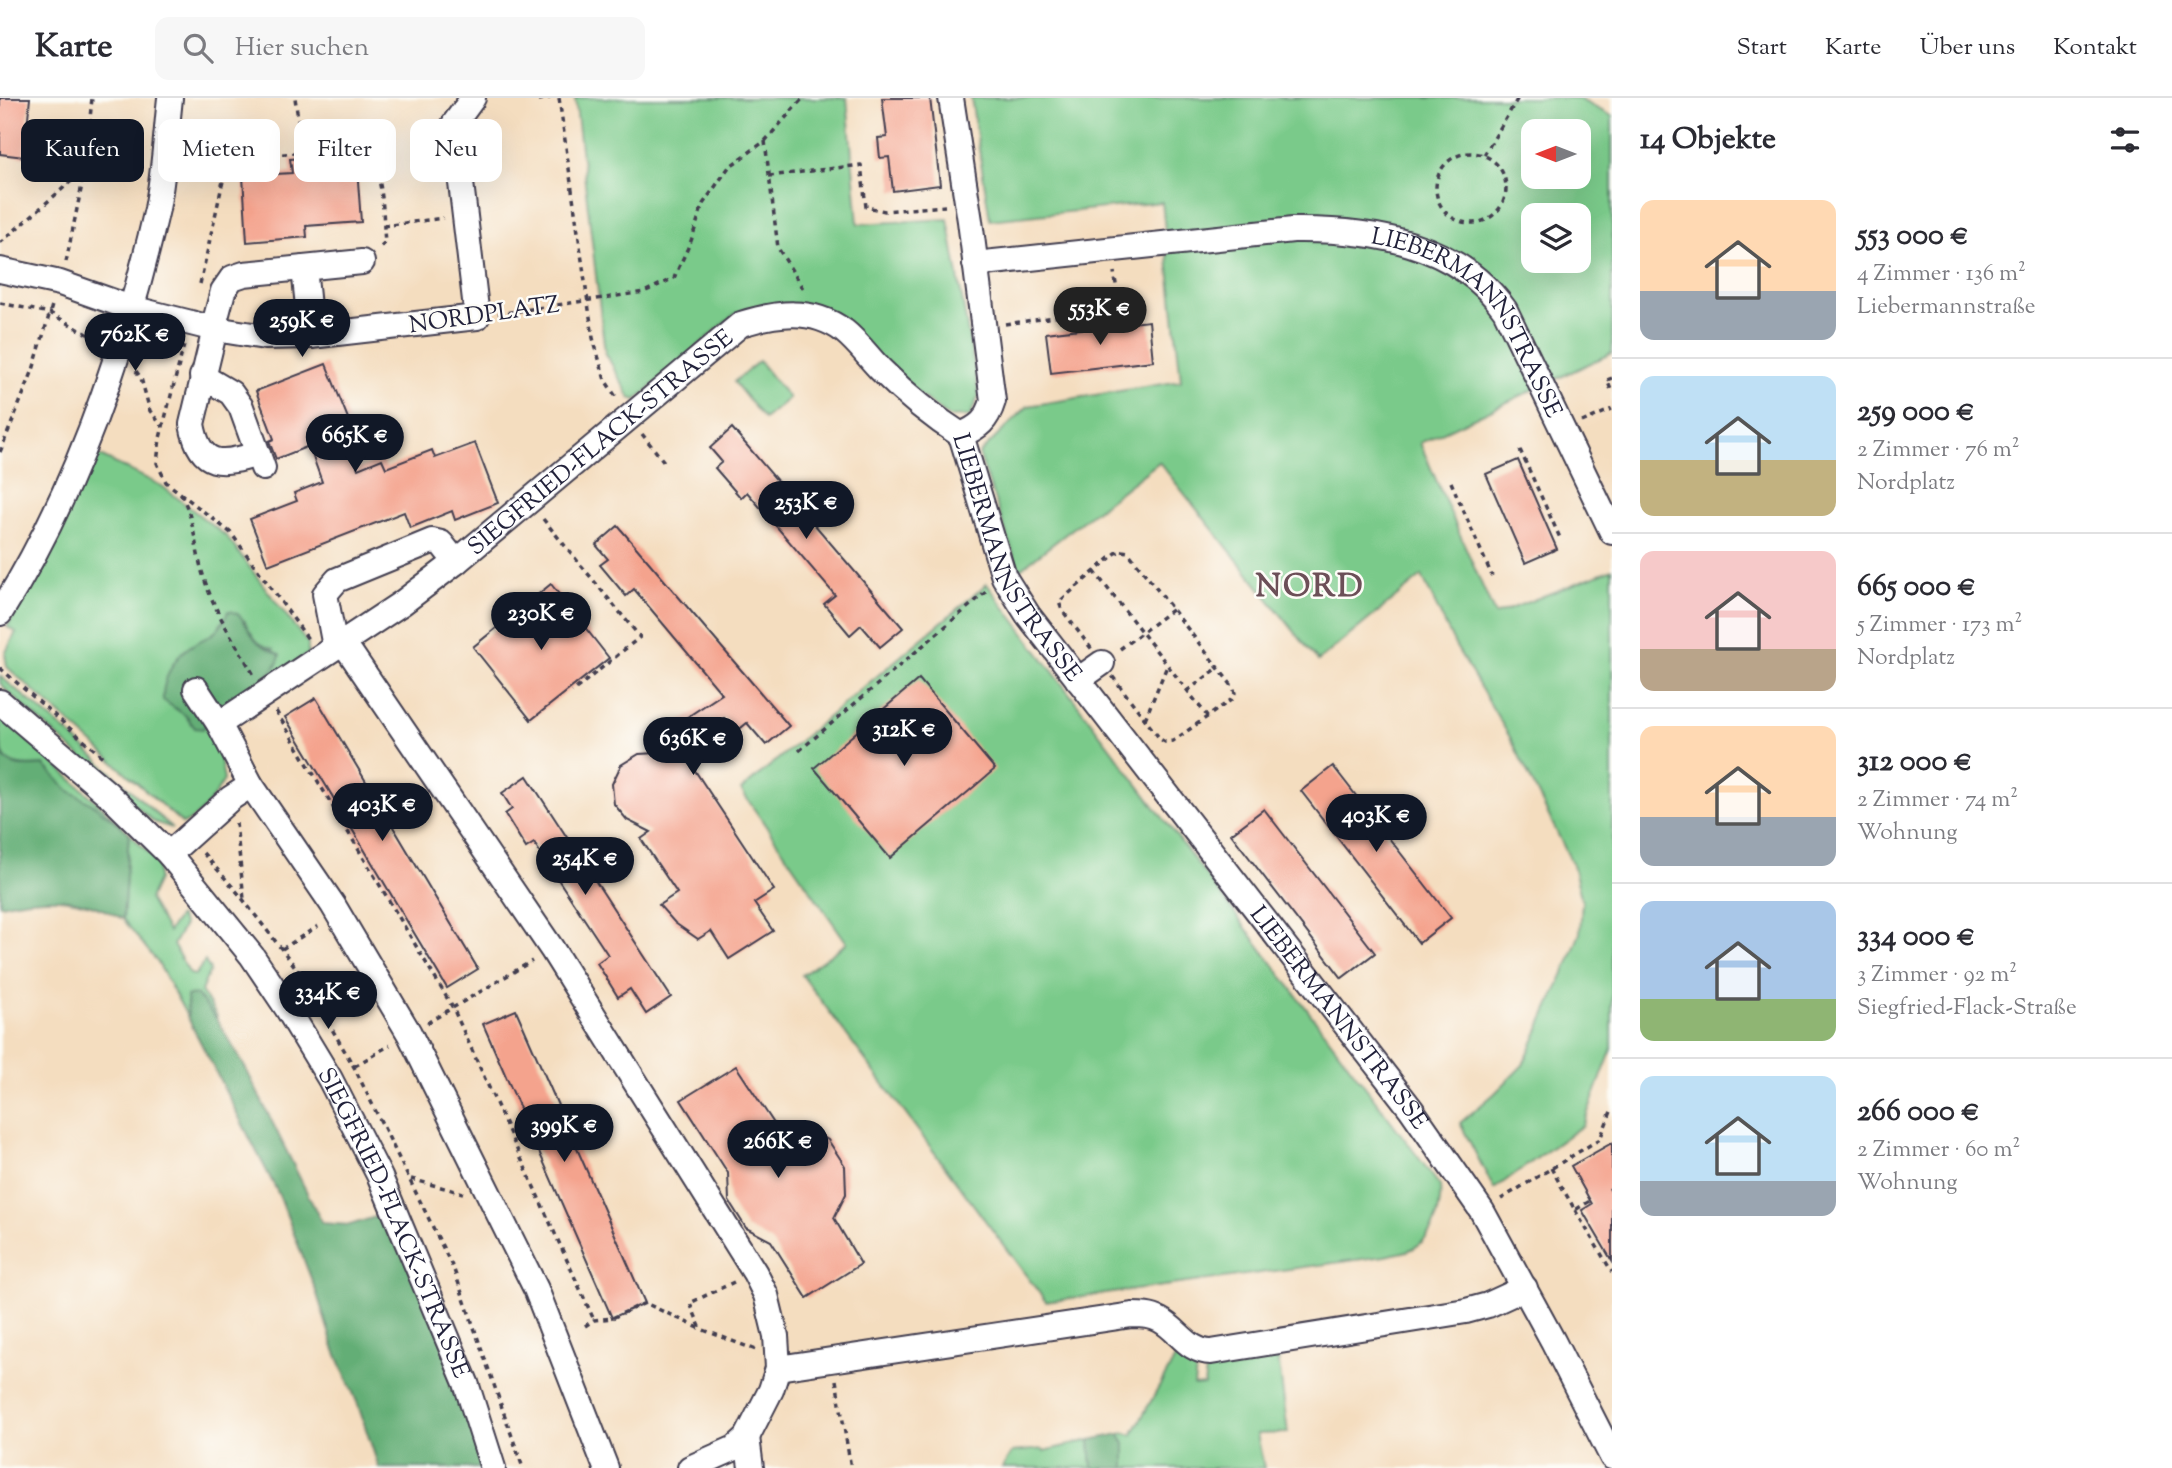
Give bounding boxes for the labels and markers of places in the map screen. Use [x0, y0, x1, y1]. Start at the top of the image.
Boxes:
pin: 553K € [1043, 288, 1157, 347]
pin: 259K € [245, 300, 359, 359]
pin: 762K € [78, 314, 192, 373]
pin: 665K € [298, 414, 412, 474]
pin: 253K € [749, 482, 863, 541]
pin: 230K € [484, 592, 598, 652]
pin: 312K € [847, 708, 961, 768]
pin: 636K € [636, 718, 750, 777]
pin: 403K € [325, 784, 439, 843]
pin: 403K € [1319, 794, 1433, 854]
pin: 254K € [528, 838, 642, 897]
pin: 334K € [271, 972, 385, 1031]
pin: 399K € [507, 1104, 621, 1164]
pin: 266K € [721, 1121, 835, 1180]

